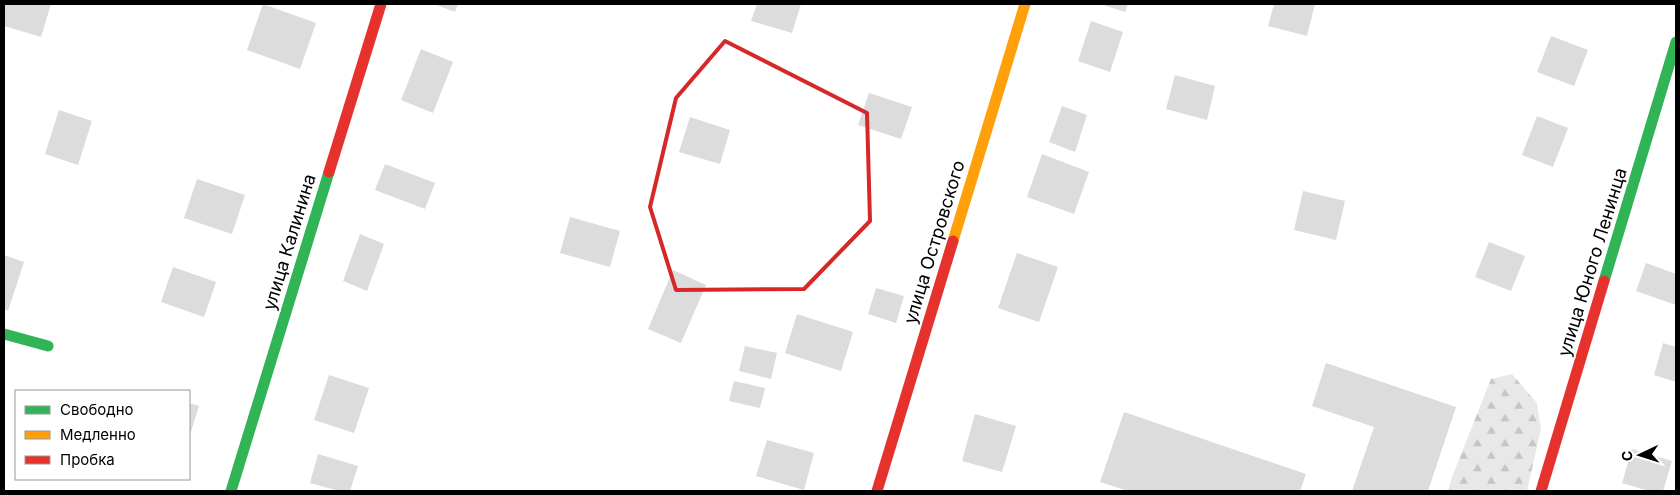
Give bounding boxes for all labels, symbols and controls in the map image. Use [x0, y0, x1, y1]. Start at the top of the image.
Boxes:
street label: улица Островского [899, 158, 969, 326]
street label: улица Юного Ленинца [1553, 165, 1631, 359]
street label: улица Калинина [258, 171, 320, 313]
legend [15, 390, 190, 480]
text: Свободно [60, 400, 134, 419]
text: Медленно [60, 425, 136, 444]
north arrow [1615, 430, 1665, 480]
text: Пробка [60, 450, 115, 469]
text: С [1618, 450, 1635, 462]

